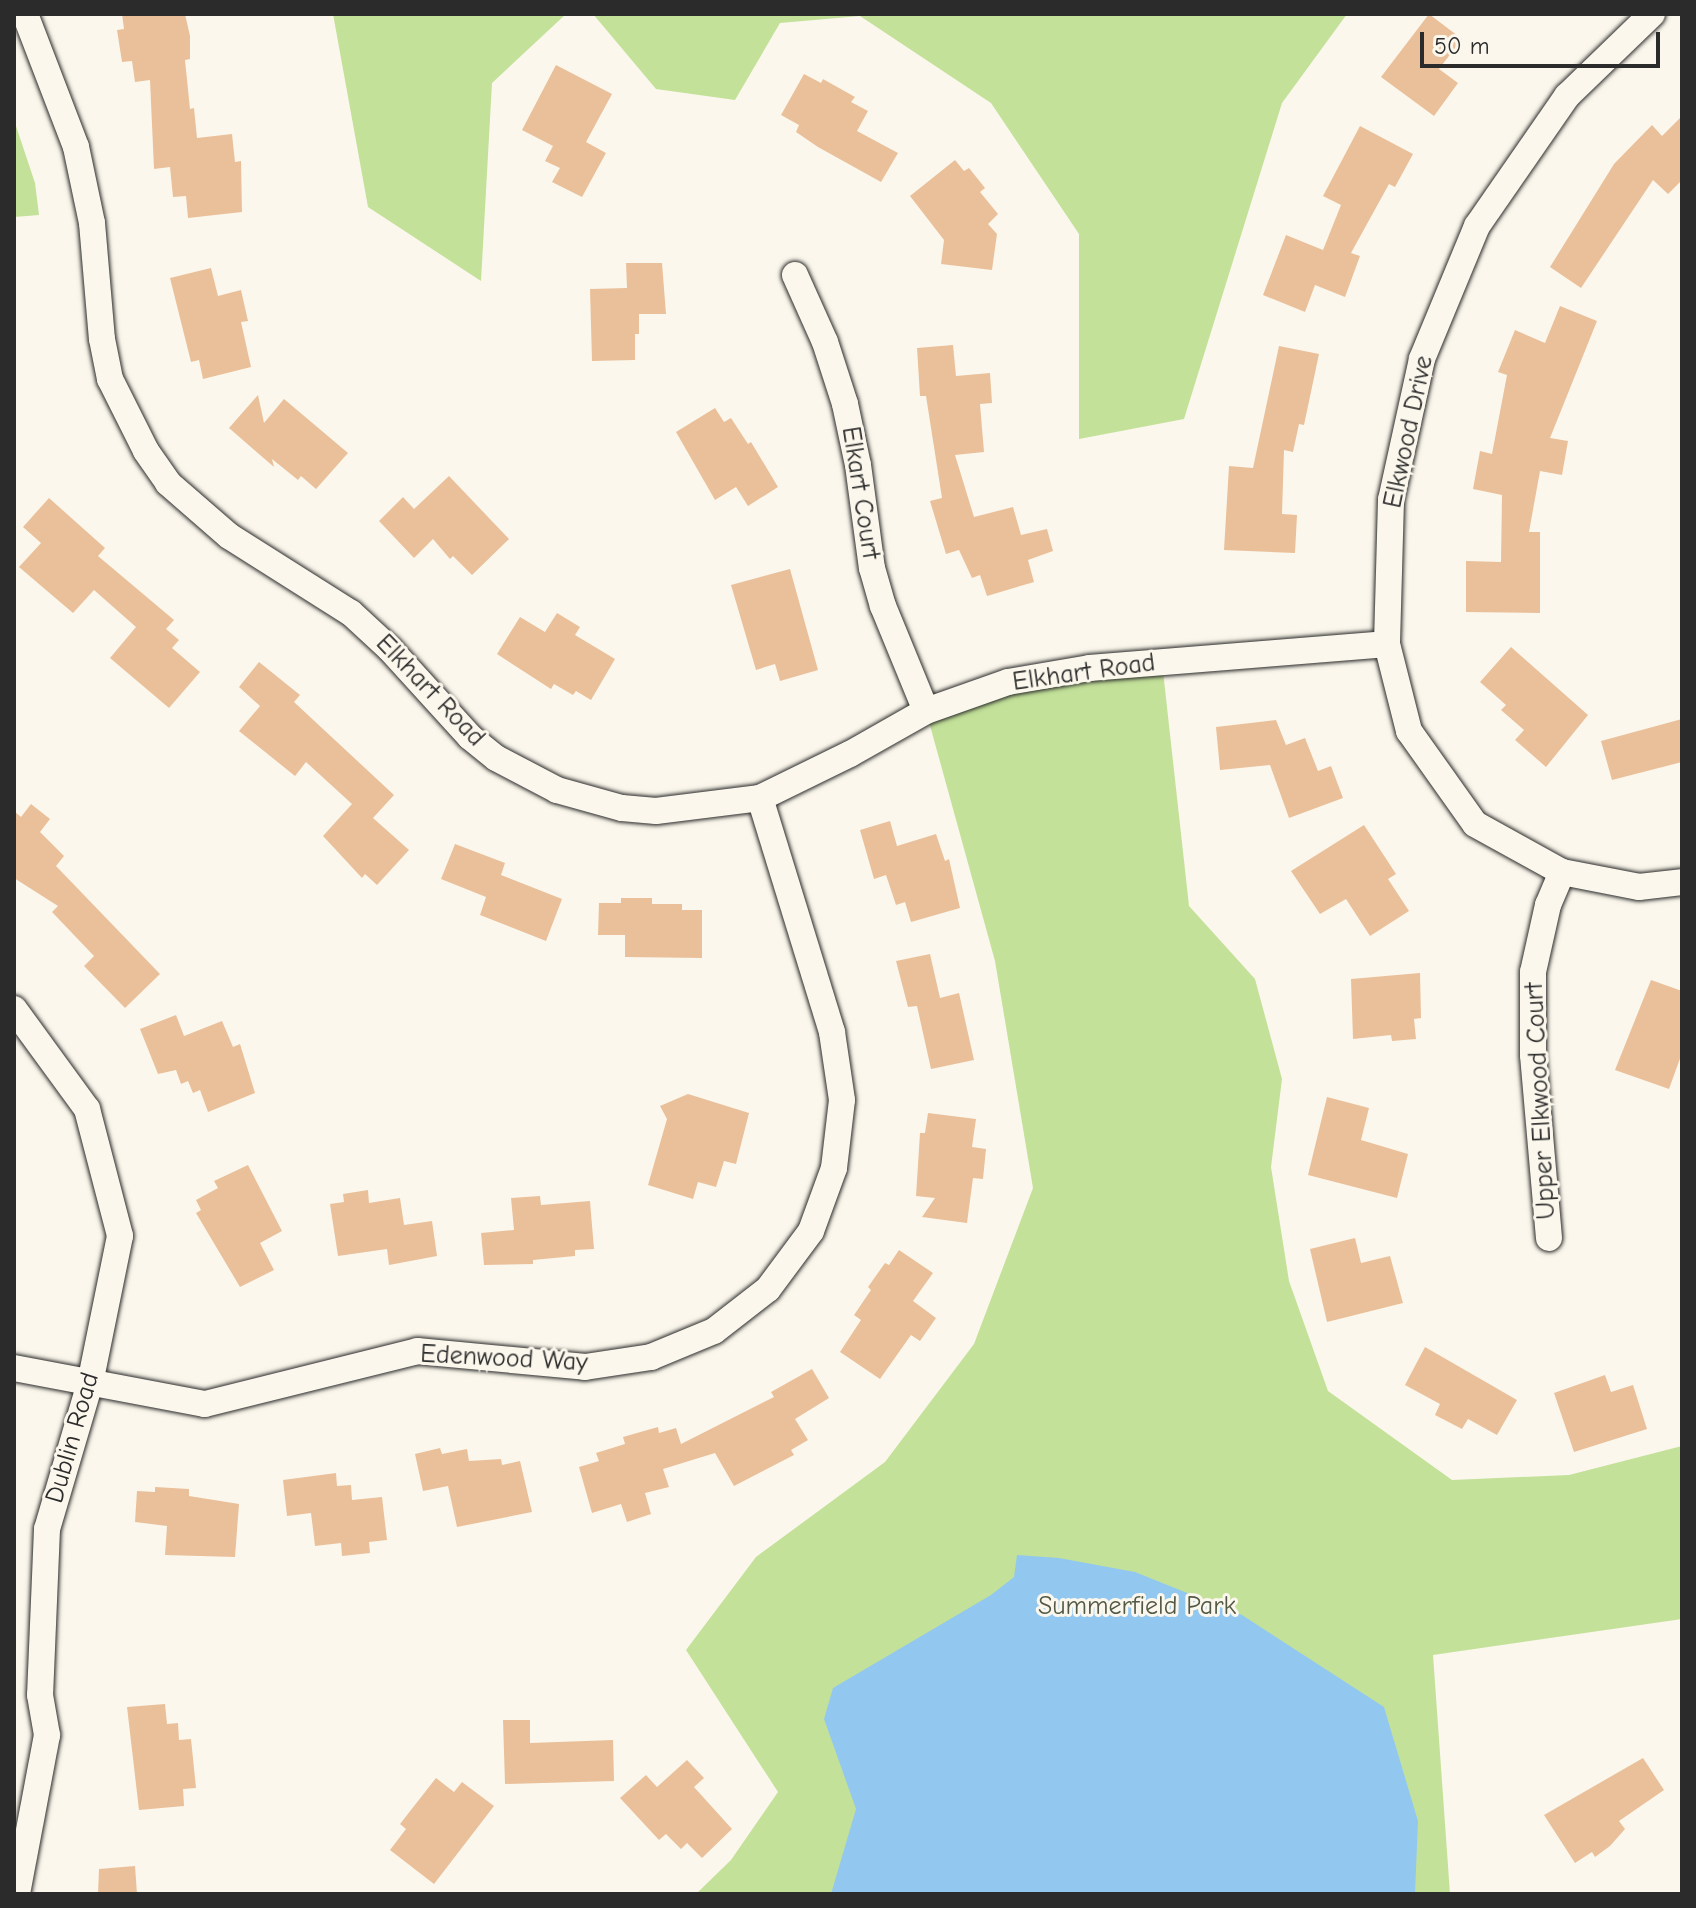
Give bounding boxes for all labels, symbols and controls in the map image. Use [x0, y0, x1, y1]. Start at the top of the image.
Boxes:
scale bar [1424, 16, 1664, 66]
text: 50 m [1434, 32, 1490, 60]
street label: Elkwood Drive [1378, 353, 1440, 511]
street label: Elkart Court [834, 424, 886, 562]
street label: Elkhart Road [369, 628, 491, 754]
street label: Elkhart Road [1011, 648, 1157, 698]
street label: Upper Elkwood Court [1519, 982, 1563, 1220]
street label: Edenwood Way [419, 1339, 589, 1379]
street label: Dublin Road [39, 1369, 107, 1507]
park label: Summerfield Park [1038, 1591, 1236, 1623]

